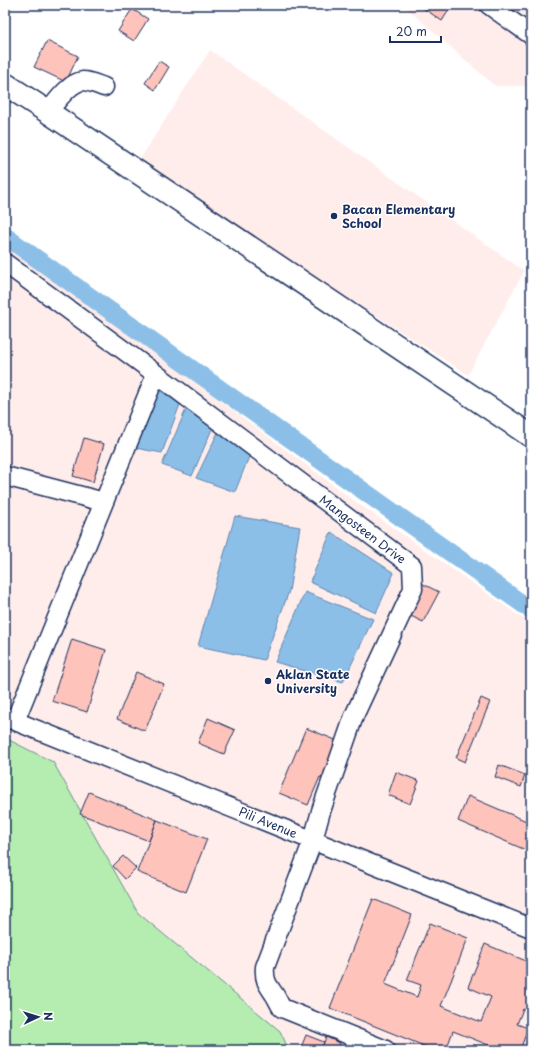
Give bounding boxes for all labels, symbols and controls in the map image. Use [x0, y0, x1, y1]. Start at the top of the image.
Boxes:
scale bar [390, 18, 441, 44]
text: 20 m [396, 22, 427, 40]
place label: Bacan Elementary School [342, 200, 455, 232]
marker: Bacan Elementary School [329, 211, 339, 221]
street label: Mangosteen Drive [316, 490, 410, 568]
place label: Aklan State University [275, 665, 350, 697]
marker: Aklan State University [263, 676, 273, 686]
street label: Pili Avenue [236, 802, 301, 842]
north arrow [18, 997, 58, 1037]
text: N [40, 1011, 57, 1021]

